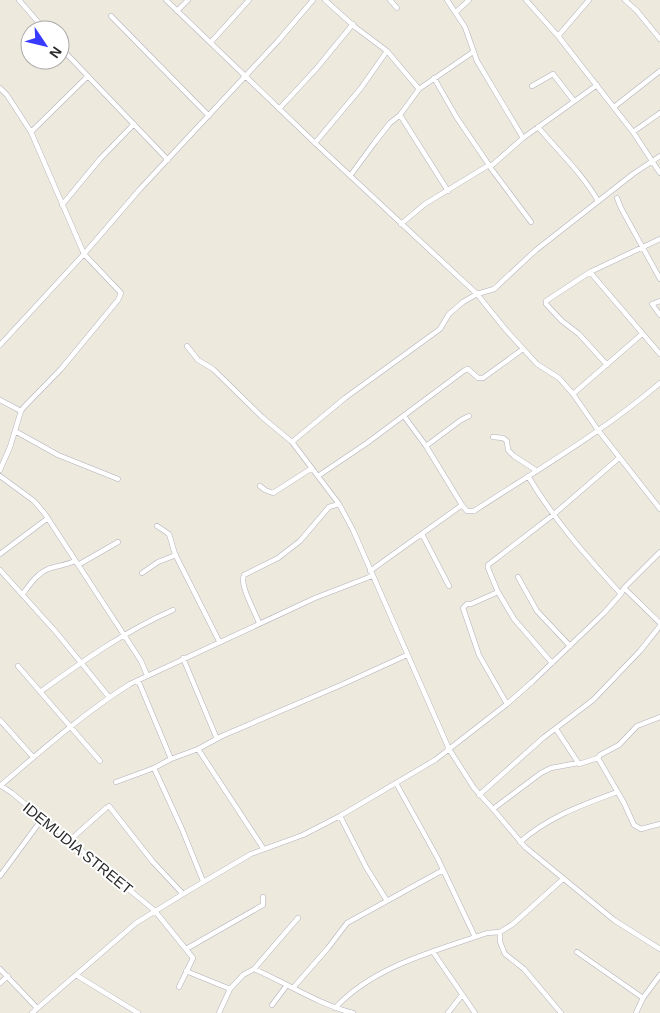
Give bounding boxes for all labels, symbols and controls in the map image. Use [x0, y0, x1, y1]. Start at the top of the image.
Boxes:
north arrow [20, 20, 70, 70]
text: N [46, 44, 65, 61]
street label: IDEMUDIA STREET [20, 799, 136, 897]

